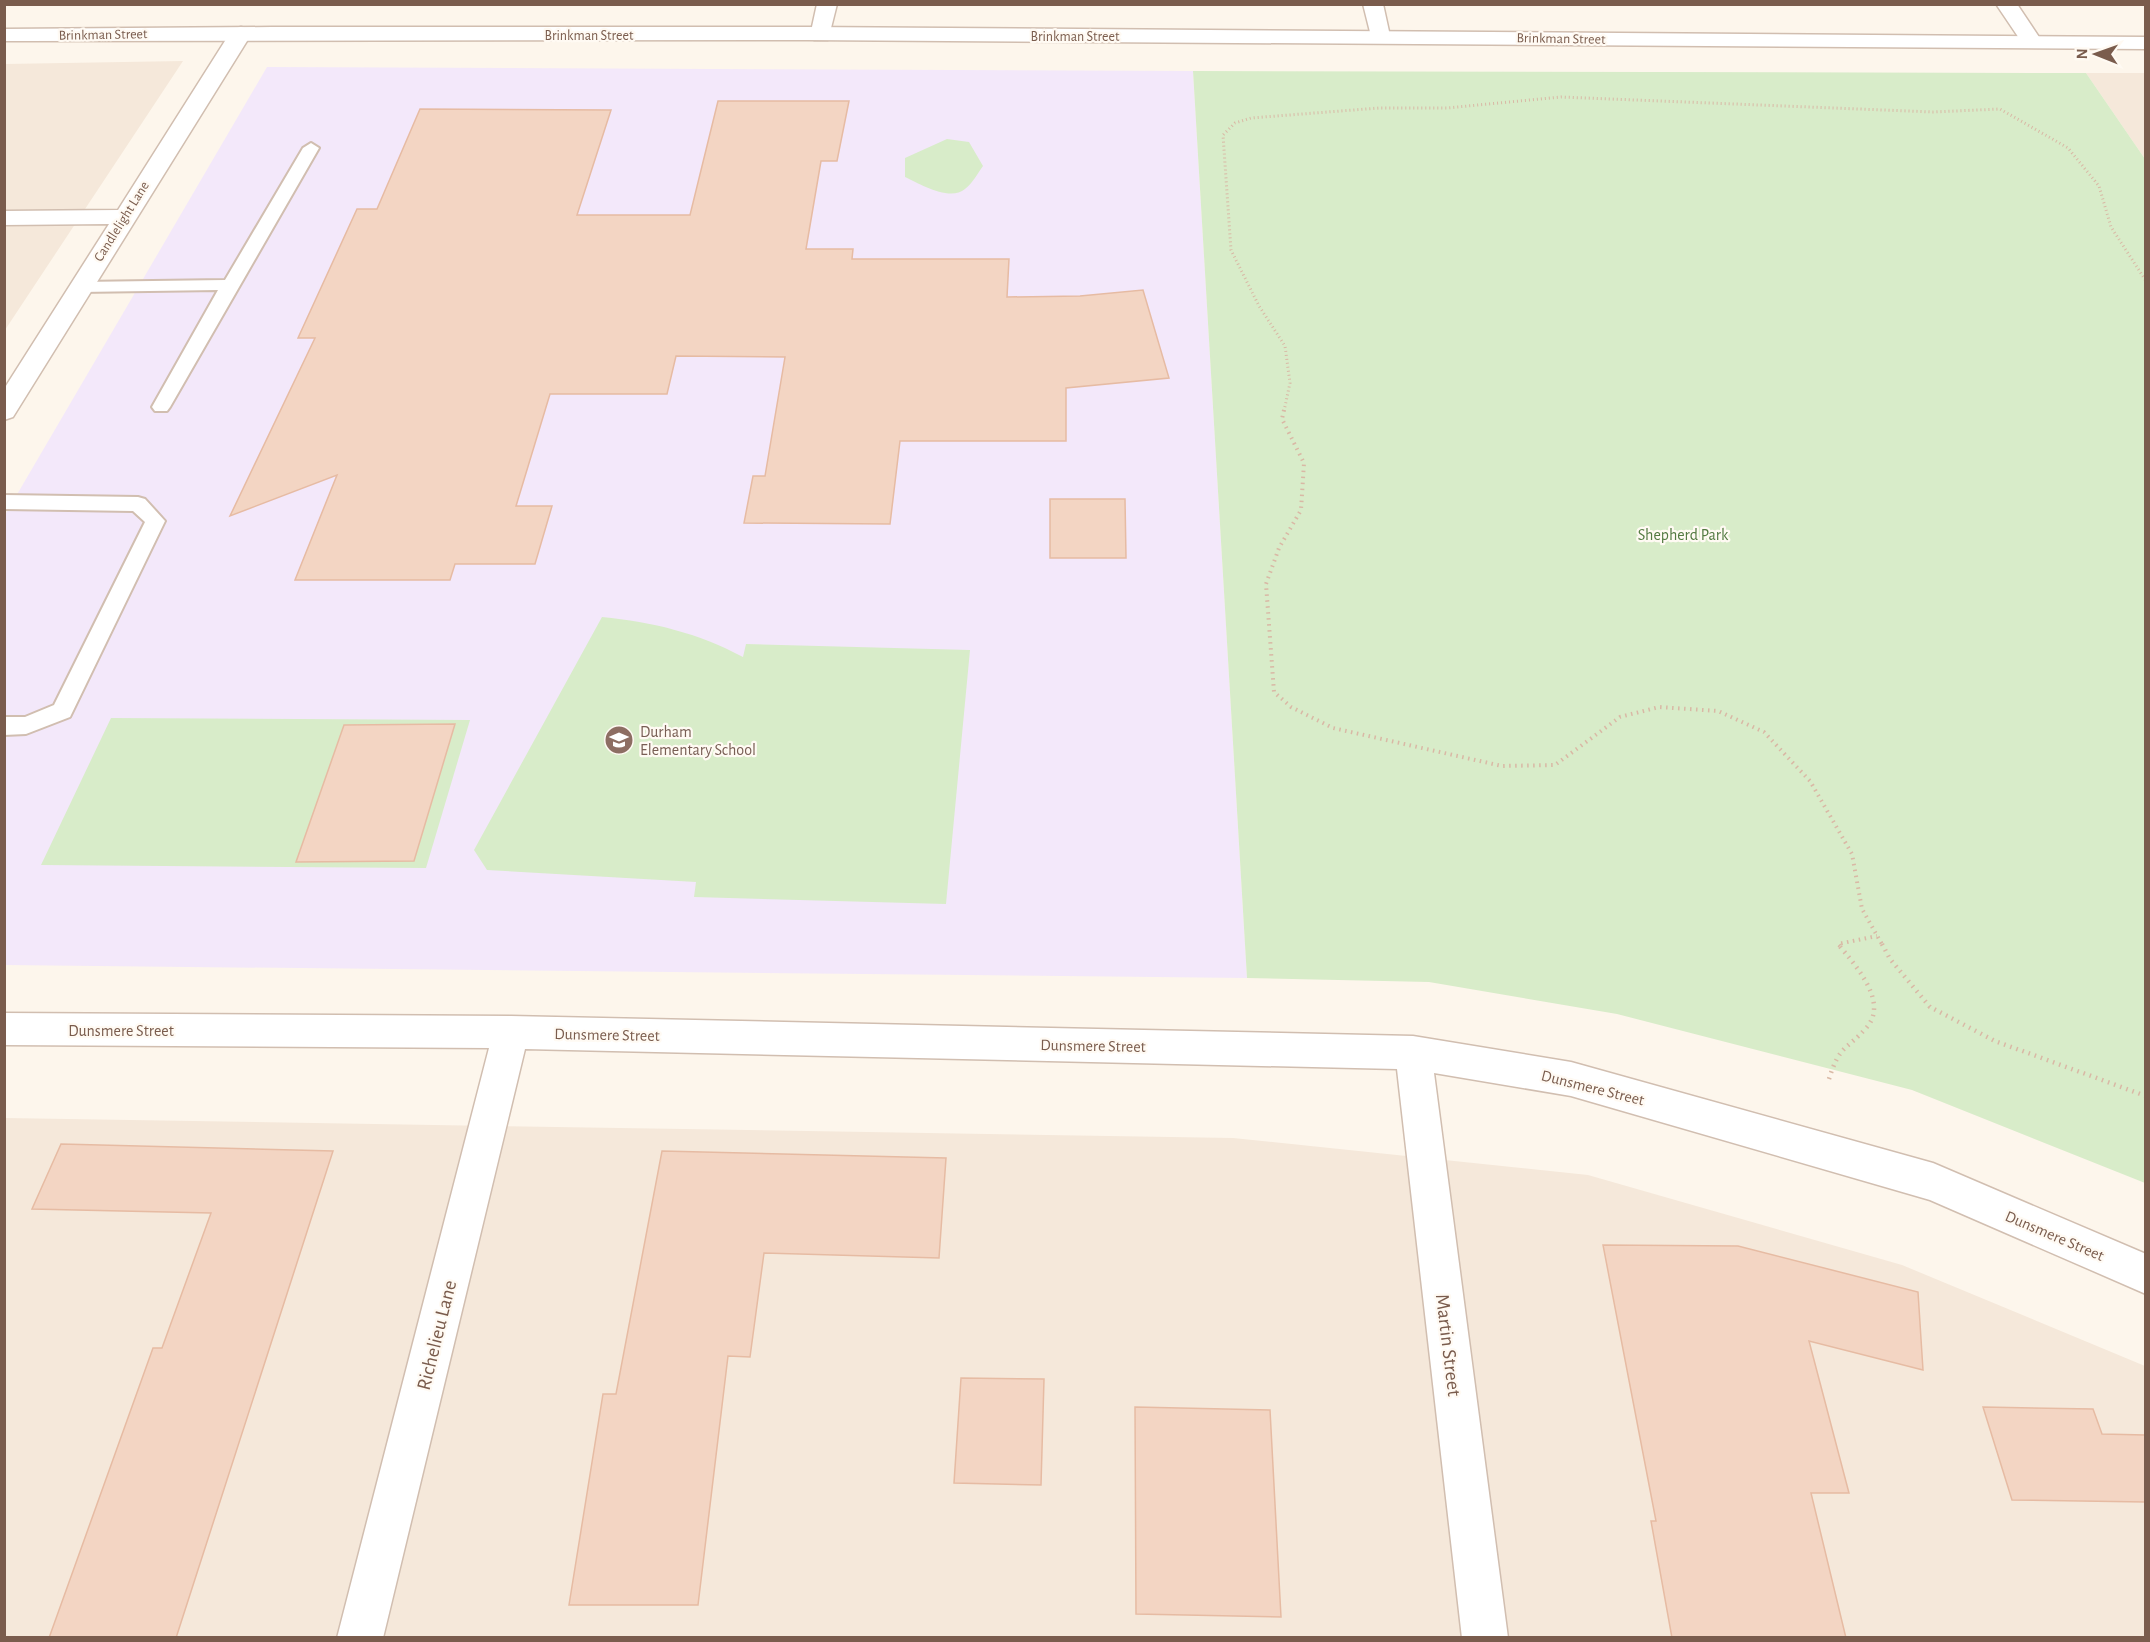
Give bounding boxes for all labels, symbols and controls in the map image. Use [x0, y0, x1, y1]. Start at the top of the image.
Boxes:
north arrow [2066, 24, 2126, 84]
street label: Brinkman Street [58, 27, 148, 43]
street label: Brinkman Street [545, 29, 634, 43]
street label: Brinkman Street [1031, 30, 1120, 44]
street label: Brinkman Street [1516, 31, 1606, 47]
text: N [2074, 48, 2090, 59]
street label: Candlelight Lane [92, 179, 152, 264]
park label: Shepherd Park [1638, 527, 1729, 543]
school or university icon: Durham Elementary School [603, 724, 635, 756]
place label: Durham Elementary School [640, 724, 756, 759]
street label: Dunsmere Street [68, 1023, 174, 1039]
street label: Dunsmere Street [554, 1026, 660, 1044]
street label: Dunsmere Street [1040, 1037, 1146, 1055]
street label: Dunsmere Street [1540, 1067, 1646, 1108]
street label: Dunsmere Street [2003, 1208, 2106, 1264]
street label: Richelieu Lane [414, 1278, 460, 1392]
street label: Martin Street [1432, 1293, 1464, 1398]

